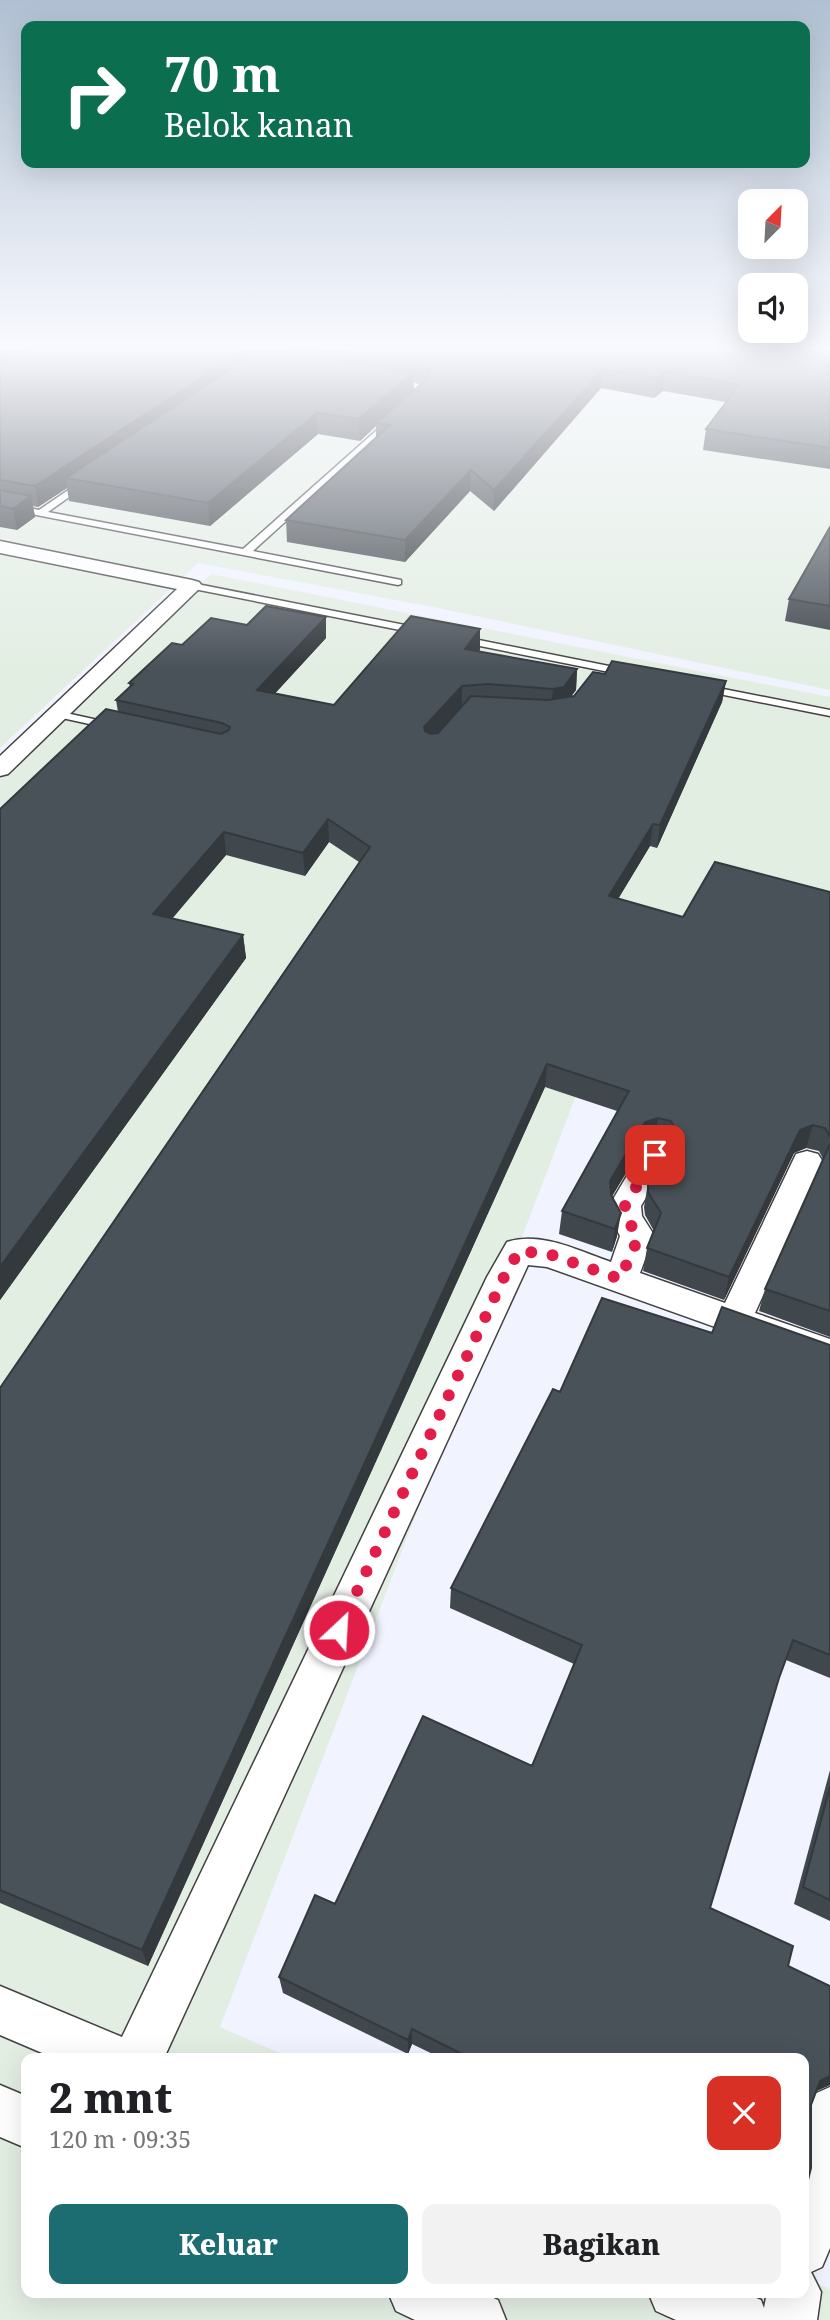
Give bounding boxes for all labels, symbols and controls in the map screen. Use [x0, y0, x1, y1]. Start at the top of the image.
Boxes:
text: 70 m [164, 40, 280, 106]
icon: right [49, 49, 140, 140]
text: Belok kanan [164, 103, 354, 146]
north arrow [738, 189, 808, 259]
map controls [738, 189, 808, 343]
button: sound [738, 273, 808, 343]
pin [625, 1125, 685, 1185]
icon: arrive [636, 1136, 674, 1174]
position arrow [302, 1593, 376, 1667]
text: 2 mnt [49, 2068, 172, 2125]
button: close [707, 2076, 781, 2150]
text: 120 m · 09:35 [49, 2123, 191, 2155]
button: Keluar [49, 2204, 408, 2284]
button: Bagikan [422, 2204, 781, 2284]

